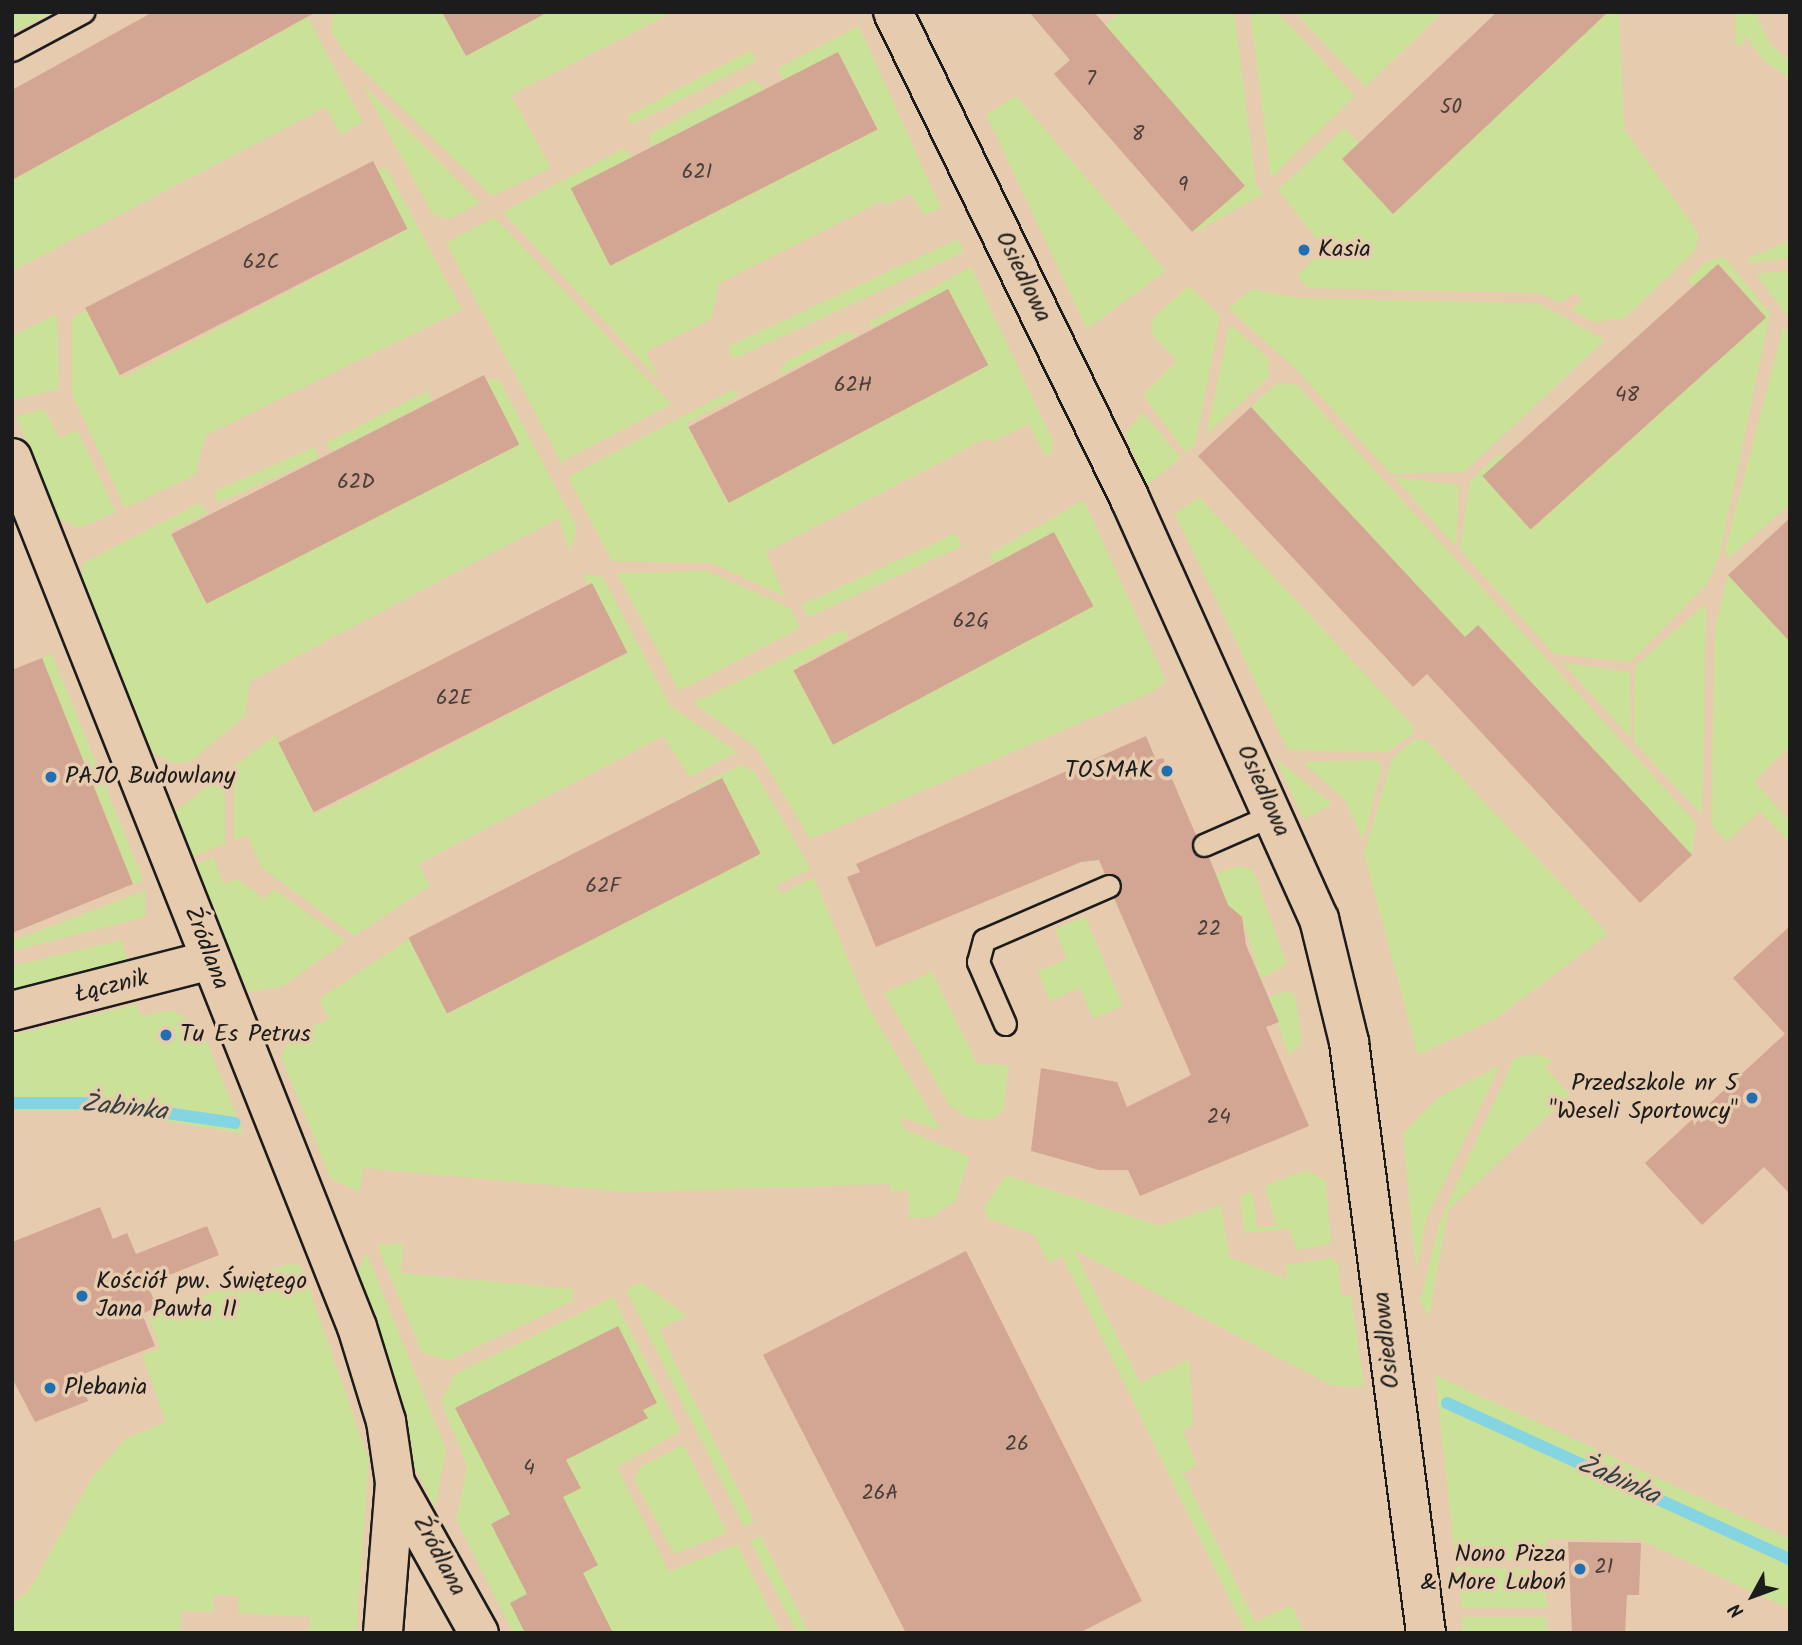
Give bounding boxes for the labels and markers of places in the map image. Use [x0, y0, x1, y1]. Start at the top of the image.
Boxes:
place label: Kasia [1318, 236, 1371, 264]
marker: Kasia [1296, 242, 1312, 258]
place label: TOSMAK [1065, 757, 1153, 785]
place label: PAJO Budowlany [65, 763, 235, 791]
marker: TOSMAK [1159, 763, 1175, 779]
marker: PAJO Budowlany [43, 769, 59, 785]
place label: Tu Es Petrus [180, 1021, 311, 1049]
marker: Tu Es Petrus [158, 1027, 174, 1043]
place label: Przedszkole nr 5 "Weseli Sportowcy" [1549, 1070, 1738, 1126]
marker: Przedszkole nr 5 "Weseli Sportowcy" [1744, 1090, 1760, 1106]
place label: Kościół pw. Świętego Jana Pawła II [96, 1268, 307, 1324]
marker: Kościół pw. Świętego Jana Pawła II [74, 1288, 90, 1304]
place label: Plebania [64, 1374, 147, 1402]
marker: Plebania [42, 1380, 58, 1396]
place label: Nono Pizza & More Luboń [1420, 1541, 1566, 1597]
marker: Nono Pizza & More Luboń [1572, 1561, 1588, 1577]

